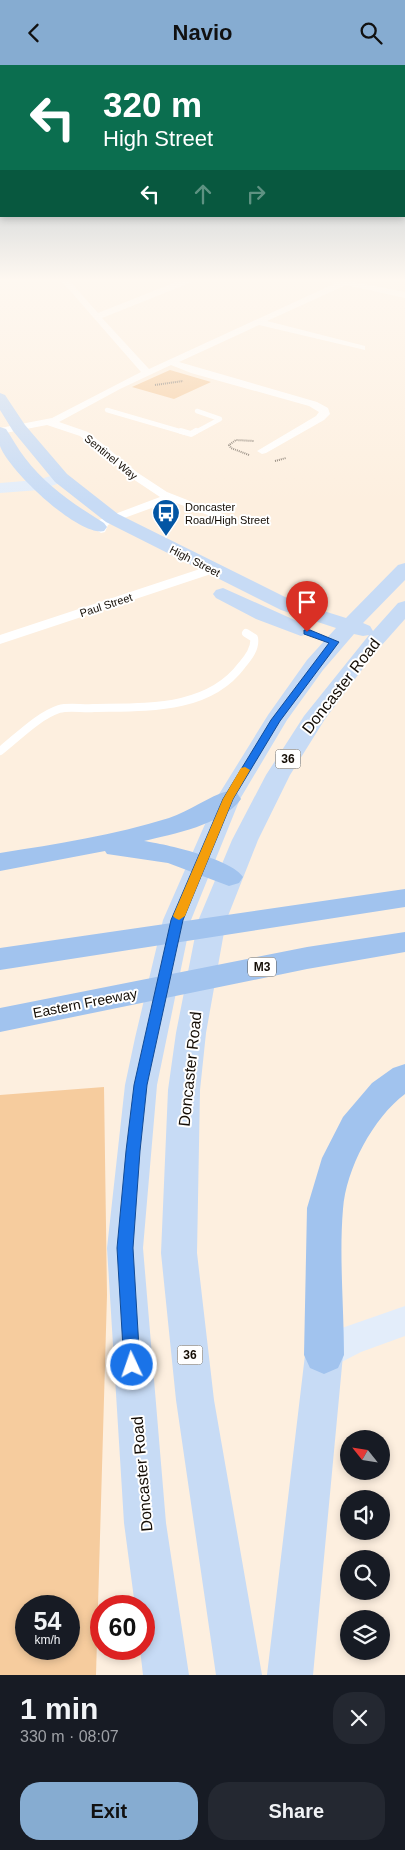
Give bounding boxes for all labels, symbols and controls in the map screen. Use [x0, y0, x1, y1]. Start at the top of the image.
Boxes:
icon: back [20, 19, 48, 47]
icon: search [357, 19, 385, 47]
text: Navio [173, 20, 232, 45]
icon: left [20, 85, 85, 150]
text: 320 m [103, 85, 202, 124]
text: High Street [103, 126, 213, 151]
icon: left [136, 180, 164, 208]
icon: ahead [189, 180, 217, 208]
icon: right [242, 180, 270, 208]
street label: Sentinel Way [82, 432, 140, 482]
bus stop icon: Doncaster Road/High Street [151, 498, 181, 537]
place label: Doncaster Road/High Street [185, 501, 269, 526]
street label: High Street [168, 543, 222, 579]
pin [286, 581, 328, 632]
icon: arrive [293, 588, 321, 616]
street label: Paul Street [78, 591, 134, 619]
street label: Doncaster Road [299, 635, 383, 737]
road number: 36 [276, 749, 300, 769]
road number: M3 [248, 957, 276, 977]
street label: Eastern Freeway [32, 985, 138, 1021]
street label: Doncaster Road [176, 1011, 204, 1127]
position arrow [105, 1338, 157, 1390]
road number: 36 [178, 1345, 202, 1365]
street label: Doncaster Road [128, 1416, 156, 1532]
north arrow [340, 1430, 390, 1480]
map controls [340, 1430, 390, 1660]
button: sound [340, 1490, 390, 1540]
button: search [340, 1550, 390, 1600]
speed limit sign: 60 [90, 1595, 155, 1660]
text: 54 [34, 1607, 61, 1635]
button: layers [340, 1610, 390, 1660]
text: km/h [34, 1633, 61, 1647]
text: 1 min [20, 1692, 98, 1725]
button: close [333, 1692, 385, 1744]
text: 330 m · 08:07 [20, 1728, 119, 1745]
button: Exit [20, 1782, 198, 1840]
button: Share [208, 1782, 385, 1840]

